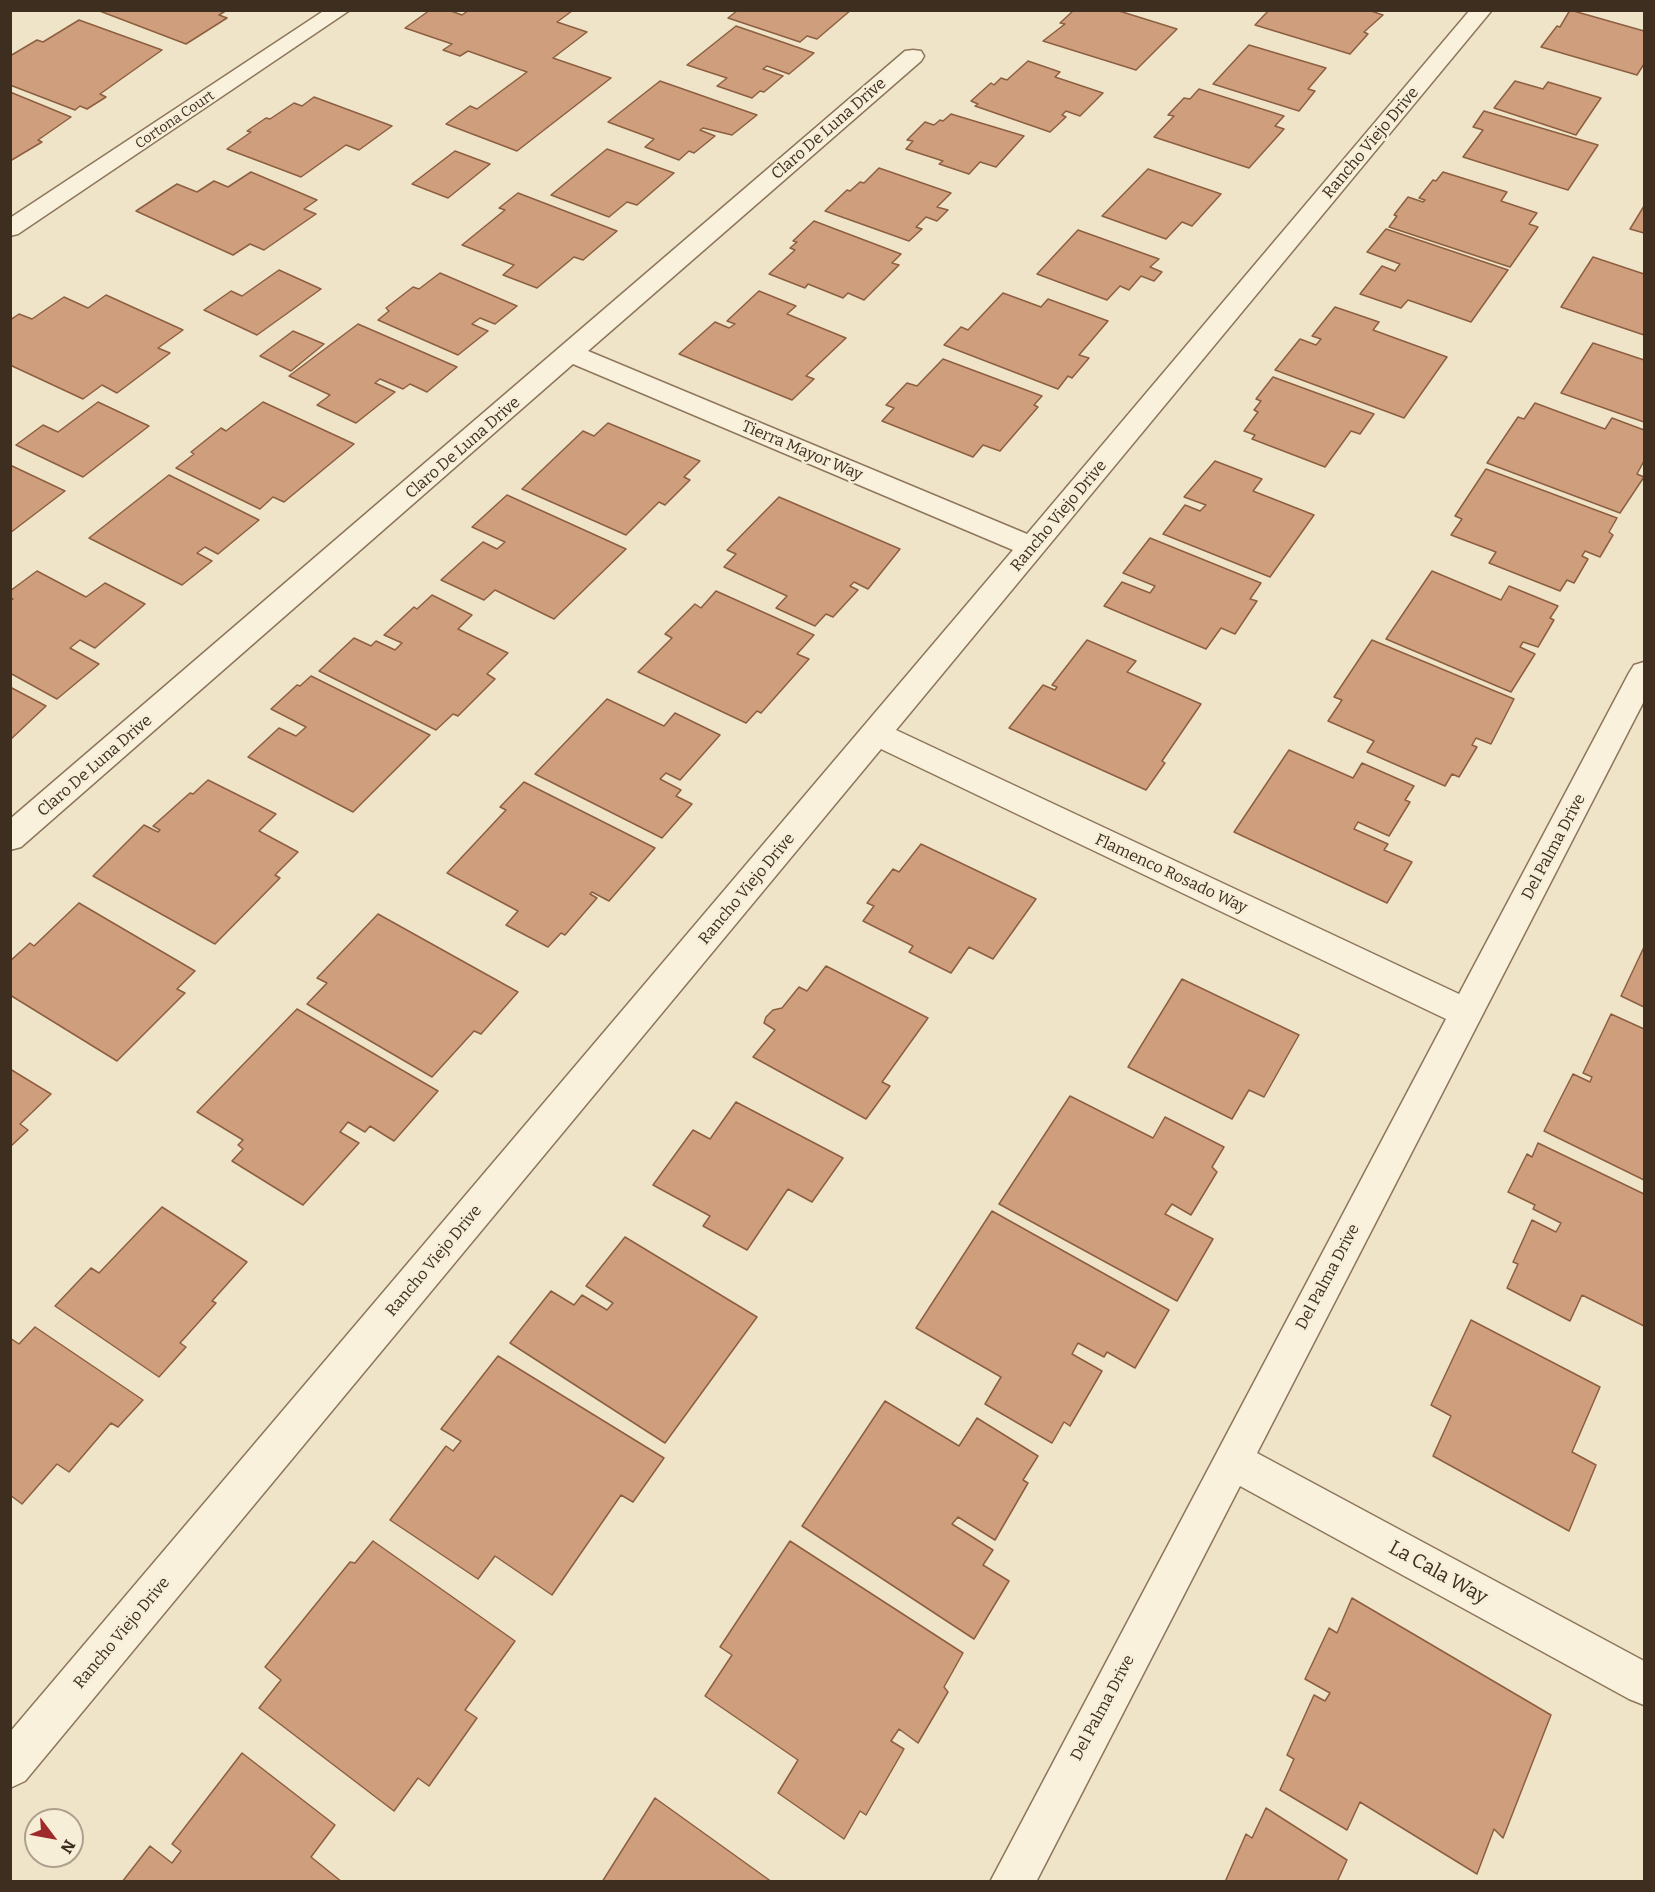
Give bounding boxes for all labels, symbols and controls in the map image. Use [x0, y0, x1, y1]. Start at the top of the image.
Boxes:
street label: Claro De Luna Drive [768, 74, 890, 184]
street label: Rancho Viejo Drive [1319, 84, 1423, 202]
street label: Cortona Court [132, 87, 218, 153]
street label: Claro De Luna Drive [402, 393, 524, 503]
street label: Tierra Mayor Way [739, 417, 865, 485]
street label: Rancho Viejo Drive [1007, 457, 1111, 575]
street label: Claro De Luna Drive [34, 711, 156, 821]
street label: Del Palma Drive [1518, 791, 1590, 903]
street label: Rancho Viejo Drive [695, 830, 799, 948]
street label: Flamenco Rosado Way [1092, 830, 1250, 918]
street label: Rancho Viejo Drive [382, 1202, 486, 1320]
street label: Del Palma Drive [1292, 1221, 1364, 1333]
street label: La Cala Way [1384, 1536, 1492, 1610]
street label: Rancho Viejo Drive [70, 1574, 174, 1692]
street label: Del Palma Drive [1067, 1652, 1139, 1764]
north arrow [24, 1808, 84, 1868]
text: N [57, 1836, 79, 1857]

